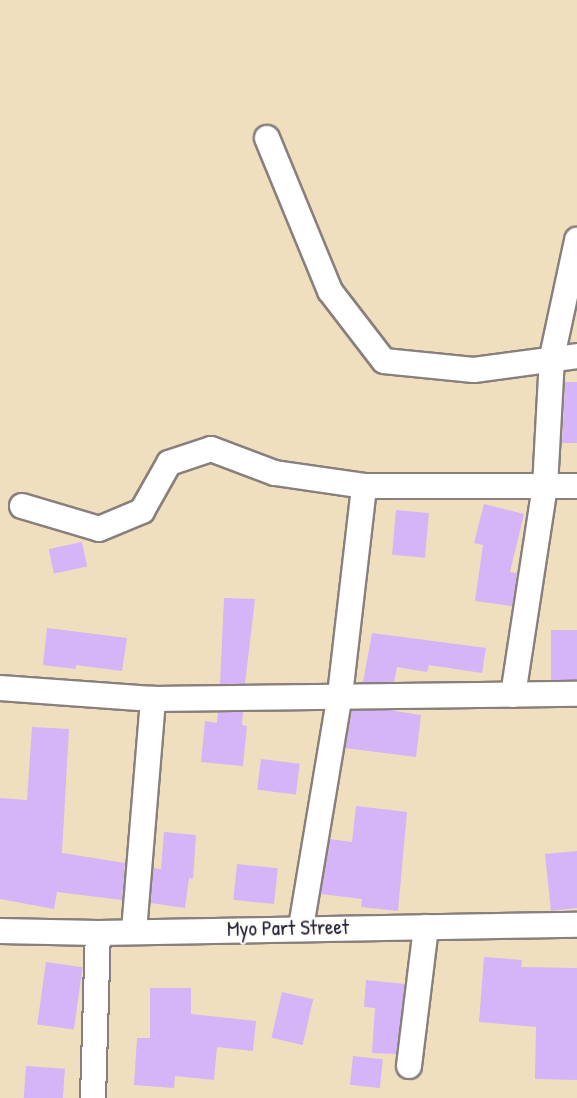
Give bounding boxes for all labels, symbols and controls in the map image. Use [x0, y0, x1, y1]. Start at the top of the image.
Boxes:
street label: Myo Part Street [227, 914, 349, 942]

